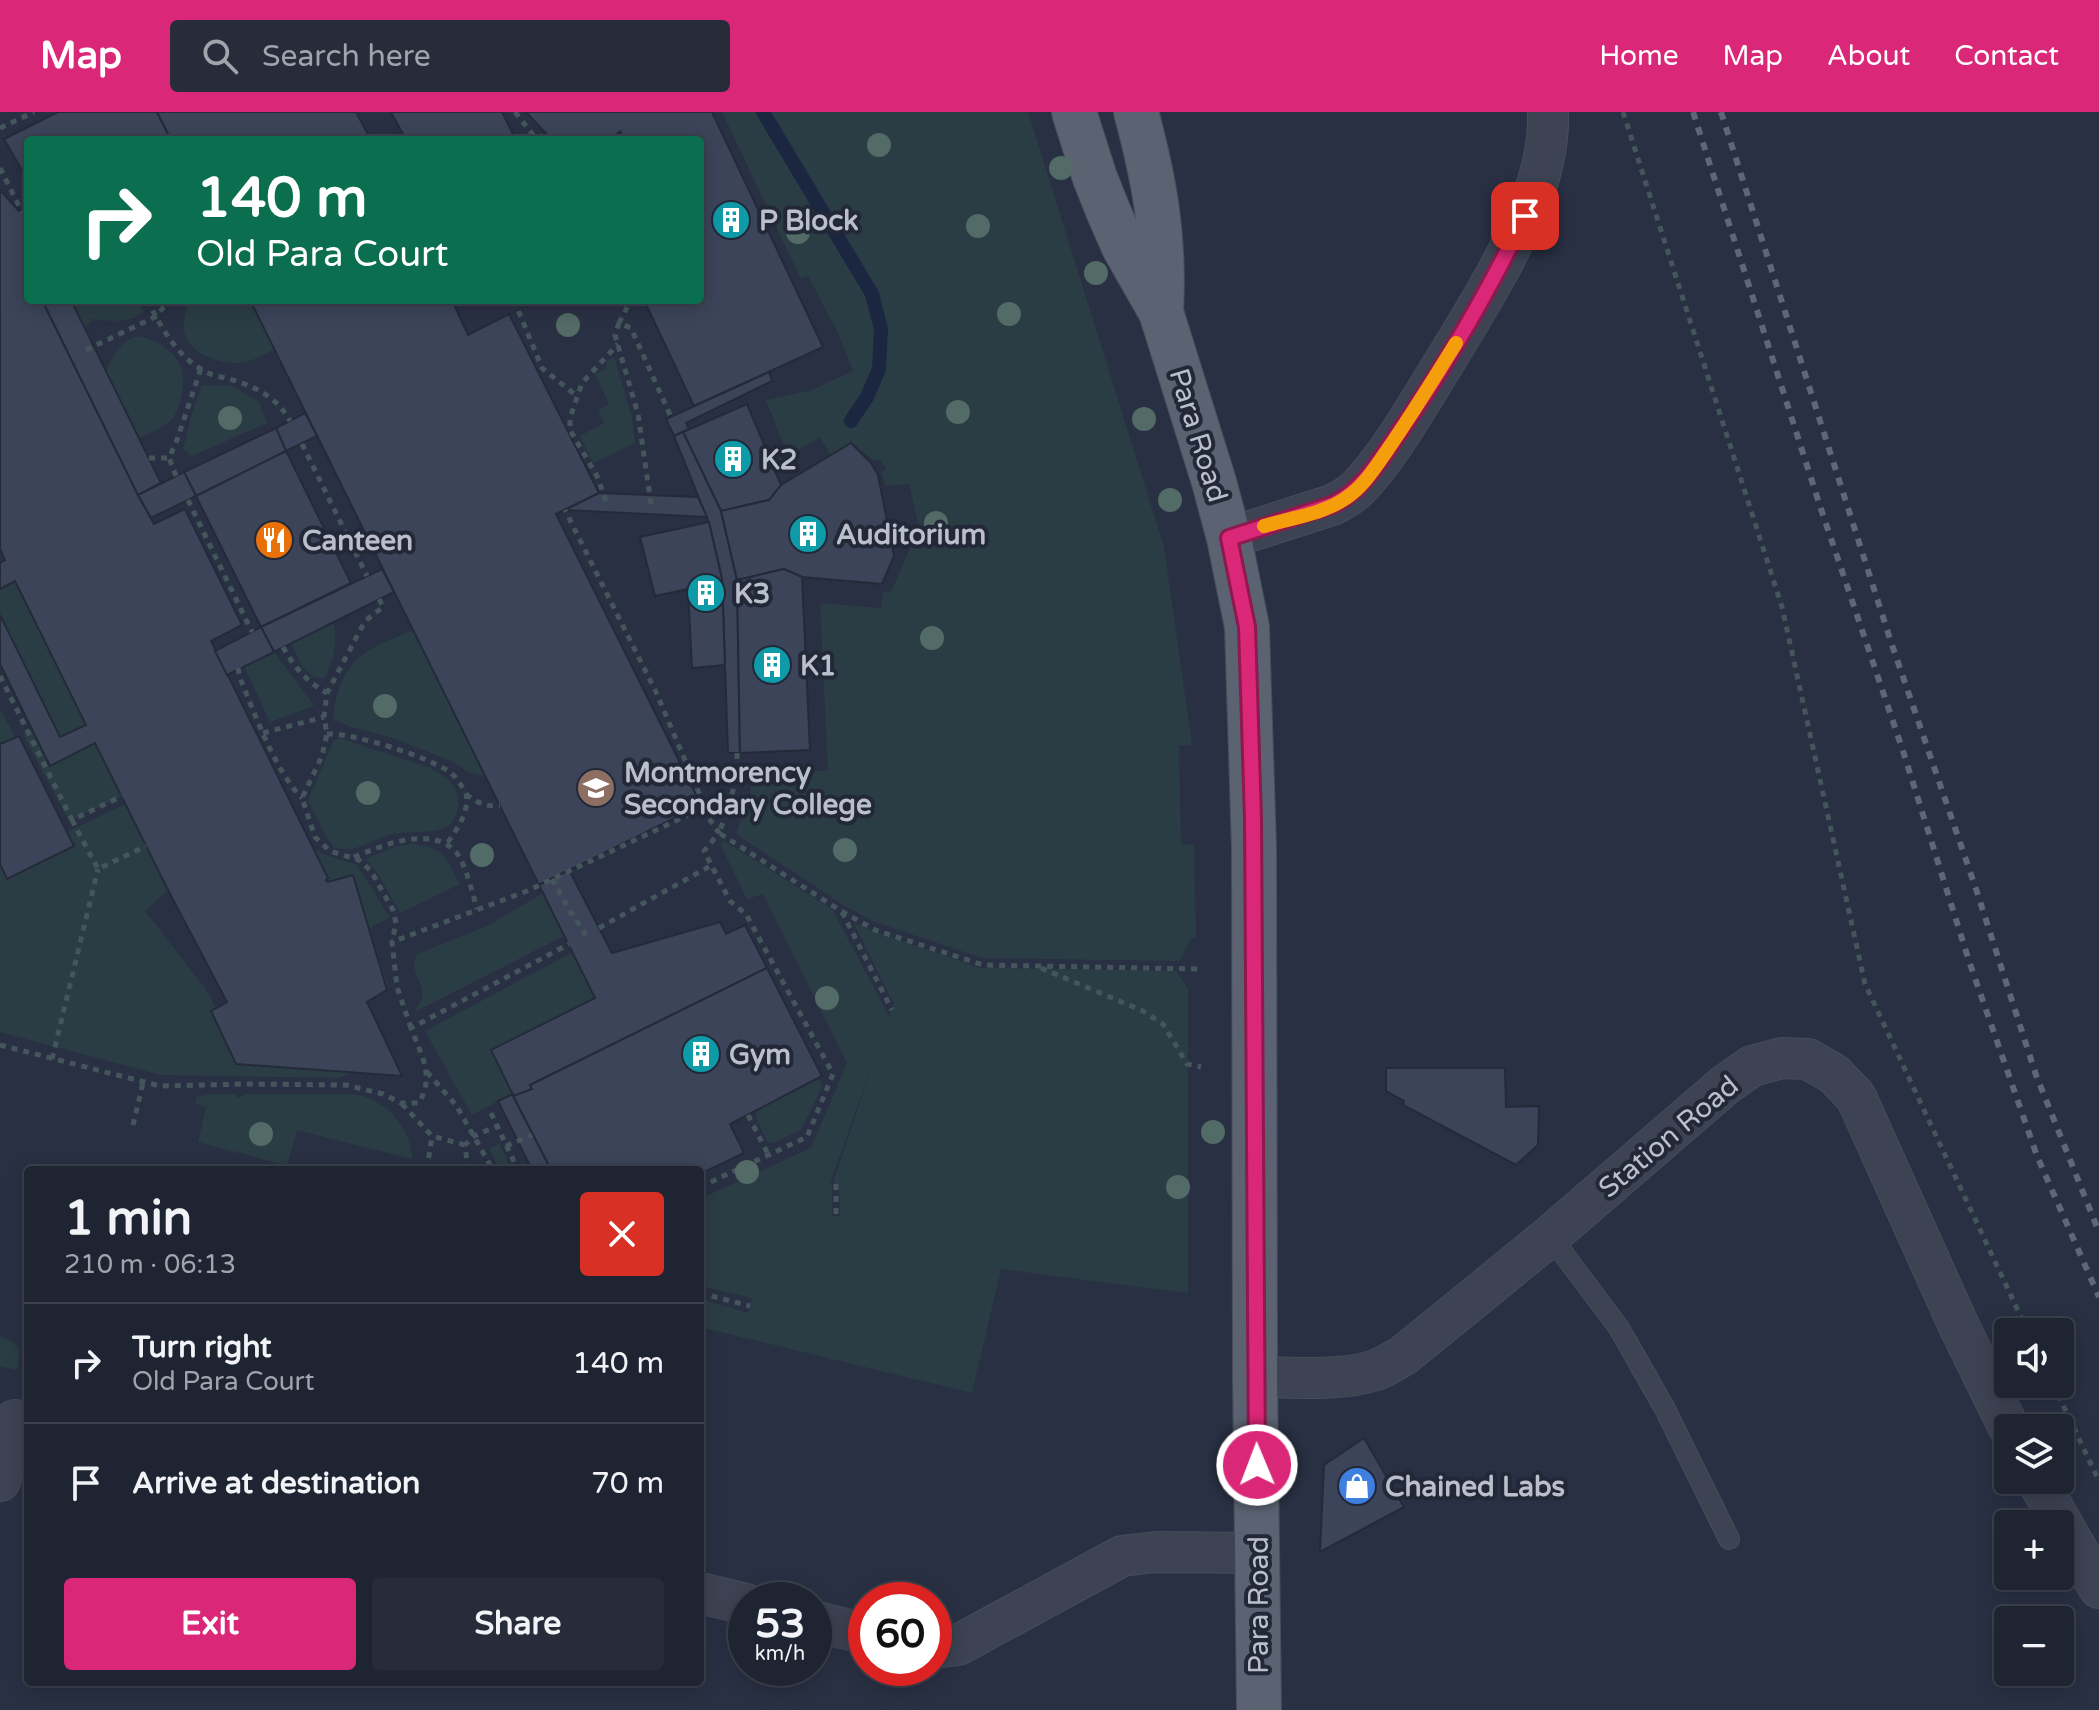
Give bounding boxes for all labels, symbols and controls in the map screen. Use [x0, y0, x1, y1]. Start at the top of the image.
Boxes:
search box [170, 20, 730, 92]
text: Map [40, 33, 122, 79]
icon: search [198, 34, 242, 78]
text: Search here [262, 38, 431, 75]
text: Home [1599, 39, 1679, 73]
text: Map [1723, 39, 1783, 73]
text: About [1827, 39, 1910, 73]
text: Contact [1954, 39, 2059, 73]
text: 140 m [196, 165, 367, 232]
icon: right [64, 168, 168, 272]
pin [1491, 182, 1559, 250]
icon: arrive [1503, 194, 1547, 238]
building icon: P Block [710, 199, 752, 241]
place label: P Block [759, 204, 859, 238]
text: Old Para Court [196, 233, 449, 276]
street label: Para Road [1162, 364, 1234, 506]
building icon: K2 [712, 438, 754, 480]
place label: K2 [761, 443, 797, 477]
building icon: Auditorium [787, 513, 829, 555]
place label: Auditorium [836, 518, 986, 552]
restaurant icon: Canteen [253, 519, 295, 561]
place label: Canteen [302, 524, 413, 558]
building icon: K3 [685, 572, 727, 614]
place label: K3 [734, 577, 770, 611]
building icon: K1 [751, 644, 793, 686]
place label: K1 [800, 649, 836, 683]
place label: Montmorency Secondary College [624, 756, 872, 822]
school or university icon: Montmorency Secondary College [575, 767, 617, 809]
building icon: Gym [680, 1033, 722, 1075]
place label: Gym [729, 1038, 791, 1072]
street label: Station Road [1592, 1068, 1745, 1205]
text: 1 min [64, 1190, 192, 1248]
button: close [580, 1192, 664, 1276]
text: 210 m · 06:13 [64, 1249, 236, 1280]
map controls [1994, 1318, 2074, 1686]
button: sound [1994, 1318, 2074, 1398]
text: Turn right [132, 1329, 272, 1366]
icon: right [64, 1341, 108, 1385]
text: 140 m [572, 1345, 664, 1382]
text: Old Para Court [132, 1366, 314, 1397]
button: layers [1994, 1414, 2074, 1494]
position arrow [1215, 1423, 1299, 1507]
icon: arrive [64, 1461, 108, 1505]
text: Arrive at destination [132, 1465, 420, 1502]
text: 70 m [591, 1465, 664, 1502]
shop icon: Chained Labs [1336, 1465, 1378, 1507]
place label: Chained Labs [1385, 1470, 1565, 1504]
button: + [1994, 1510, 2074, 1590]
street label: Para Road [1242, 1536, 1276, 1674]
button: Exit [64, 1578, 356, 1670]
button: Share [372, 1578, 664, 1670]
speed limit sign: 60 [848, 1582, 952, 1686]
text: 53 [755, 1600, 805, 1648]
button: − [1994, 1606, 2074, 1686]
text: km/h [755, 1642, 805, 1666]

